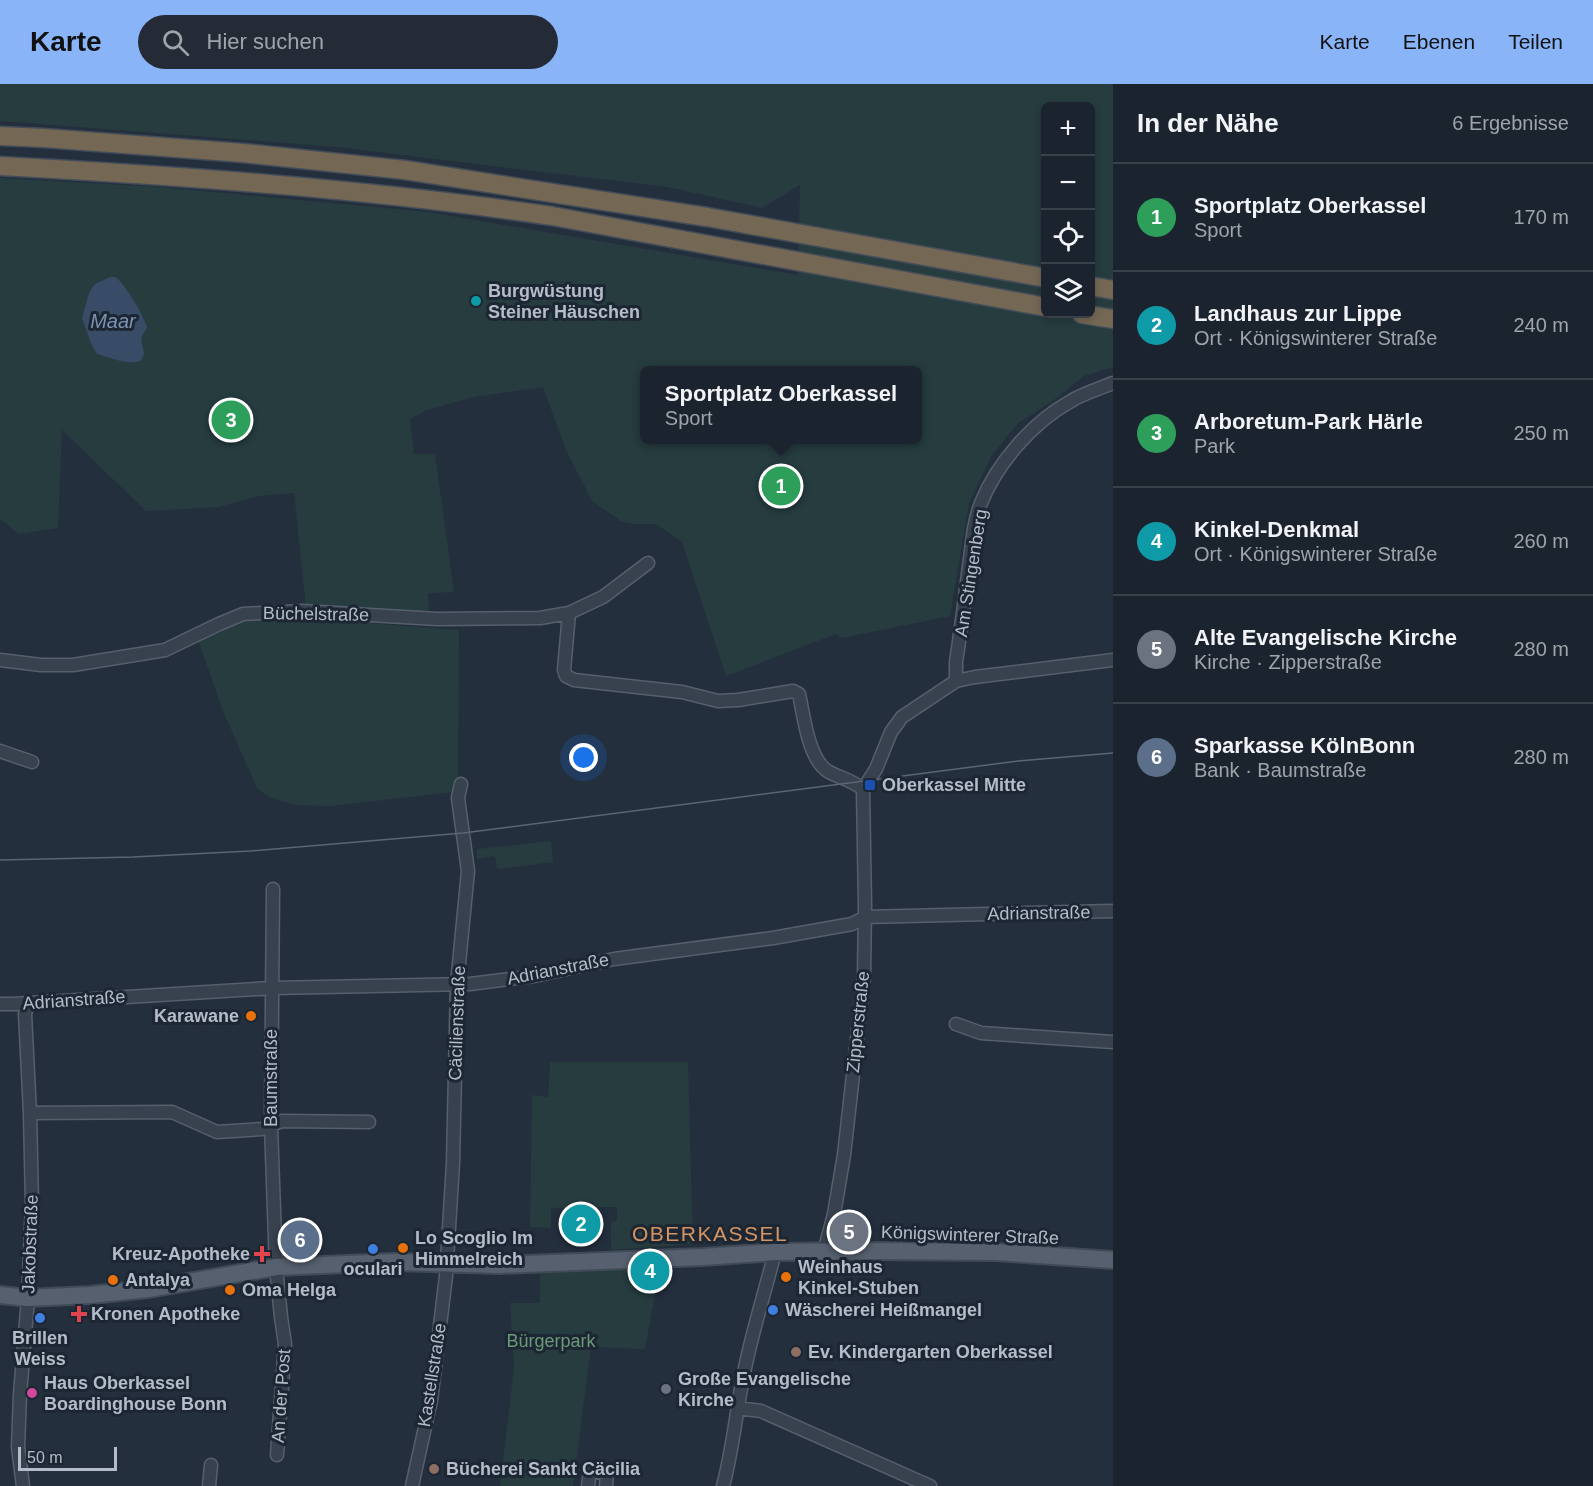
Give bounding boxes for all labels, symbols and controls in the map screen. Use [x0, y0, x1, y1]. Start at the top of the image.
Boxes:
search box [138, 15, 558, 69]
text: Karte [30, 26, 102, 57]
icon: search [159, 26, 192, 59]
text: Hier suchen [207, 29, 324, 54]
text: Karte [1320, 30, 1370, 53]
text: Ebenen [1403, 30, 1475, 53]
text: Teilen [1508, 30, 1563, 53]
map controls [1041, 102, 1095, 318]
button: + [1041, 102, 1095, 156]
text: In der Nähe [1137, 108, 1279, 138]
text: 6 Ergebnisse [1452, 112, 1569, 134]
button: − [1041, 156, 1095, 210]
text: Sportplatz Oberkassel [1194, 193, 1426, 218]
text: 1 [1151, 206, 1162, 228]
text: 170 m [1513, 206, 1569, 228]
button: locate [1041, 210, 1095, 264]
text: Sport [1194, 219, 1242, 241]
button: layers [1041, 264, 1095, 318]
place label: Burgwüstung Steiner Häuschen [488, 281, 640, 322]
marker: Burgwüstung Steiner Häuschen [469, 294, 483, 308]
text: Landhaus zur Lippe [1194, 301, 1402, 326]
water label: Maar [90, 310, 137, 332]
text: 2 [1151, 314, 1162, 336]
text: 240 m [1513, 314, 1569, 336]
text: Ort · Königswinterer Straße [1194, 327, 1437, 349]
popup [640, 366, 922, 444]
text: Sportplatz Oberkassel [665, 381, 897, 406]
pin: 3 [212, 398, 250, 442]
text: Sport [665, 407, 713, 429]
text: Arboretum-Park Härle [1194, 409, 1423, 434]
text: 3 [1151, 422, 1162, 444]
text: 250 m [1513, 422, 1569, 444]
text: Park [1194, 435, 1235, 457]
pin: 1 [762, 464, 800, 508]
street label: Am Stingenberg [951, 508, 991, 638]
text: Kinkel-Denkmal [1194, 517, 1359, 542]
text: 4 [1151, 530, 1162, 552]
text: 260 m [1513, 530, 1569, 552]
text: Ort · Königswinterer Straße [1194, 543, 1437, 565]
street label: Büchelstraße [263, 603, 369, 625]
text: Alte Evangelische Kirche [1194, 625, 1457, 650]
text: 5 [1151, 638, 1162, 660]
text: 280 m [1513, 638, 1569, 660]
text: Kirche · Zipperstraße [1194, 651, 1382, 673]
text: Sparkasse KölnBonn [1194, 733, 1415, 758]
your location [569, 743, 598, 772]
text: 6 [1151, 746, 1162, 768]
text: 280 m [1513, 746, 1569, 768]
text: Bank · Baumstraße [1194, 759, 1366, 781]
place label: Oberkassel Mitte [882, 775, 1026, 795]
marker: Oberkassel Mitte [863, 778, 877, 792]
street label: Adrianstraße [987, 902, 1091, 924]
street label: Adrianstraße [506, 949, 610, 989]
street label: Cäcilienstraße [445, 965, 469, 1081]
street label: Zipperstraße [843, 970, 873, 1074]
street label: Adrianstraße [22, 986, 126, 1014]
place label: Karawane [154, 1006, 239, 1026]
marker: Karawane [244, 1009, 258, 1023]
street label: Baumstraße [261, 1029, 281, 1127]
street label: Jakobstraße [18, 1194, 42, 1294]
pin: 2 [562, 1202, 600, 1246]
pin: 5 [830, 1210, 868, 1254]
pin: 6 [280, 1218, 320, 1262]
district label: OBERKASSEL [632, 1222, 788, 1245]
street label: Königswinterer Straße [881, 1222, 1059, 1248]
place label: Lo Scoglio Im Himmelreich [415, 1228, 533, 1269]
marker: Lo Scoglio Im Himmelreich [396, 1241, 410, 1255]
marker: oculari [366, 1242, 380, 1256]
place label: Kreuz-Apotheke [112, 1244, 250, 1264]
marker: Kreuz-Apotheke [255, 1247, 269, 1261]
pin: 4 [630, 1248, 670, 1294]
place label: Weinhaus Kinkel-Stuben [798, 1257, 919, 1298]
place label: oculari [343, 1259, 403, 1279]
place label: Antalya [125, 1270, 191, 1290]
marker: Weinhaus Kinkel-Stuben [779, 1270, 793, 1284]
marker: Antalya [106, 1273, 120, 1287]
place label: Oma Helga [242, 1280, 337, 1300]
marker: Oma Helga [223, 1283, 237, 1297]
place label: Wäscherei Heißmangel [785, 1300, 982, 1320]
marker: Wäscherei Heißmangel [766, 1303, 780, 1317]
place label: Kronen Apotheke [91, 1304, 240, 1324]
marker: Kronen Apotheke [72, 1307, 86, 1321]
marker: Brillen Weiss [33, 1311, 47, 1325]
street label: Kastellstraße [414, 1322, 450, 1428]
place label: Brillen Weiss [12, 1328, 68, 1369]
park label: Bürgerpark [506, 1331, 597, 1351]
place label: Ev. Kindergarten Oberkassel [808, 1342, 1053, 1362]
marker: Ev. Kindergarten Oberkassel [789, 1345, 803, 1359]
street label: An der Post [268, 1348, 294, 1444]
place label: Große Evangelische Kirche [678, 1369, 851, 1410]
place label: Haus Oberkassel Boardinghouse Bonn [44, 1373, 227, 1414]
marker: Große Evangelische Kirche [659, 1382, 673, 1396]
marker: Haus Oberkassel Boardinghouse Bonn [25, 1386, 39, 1400]
scale bar [18, 1444, 117, 1472]
text: 50 m [27, 1449, 63, 1466]
place label: Bücherei Sankt Cäcilia [446, 1459, 641, 1479]
marker: Bücherei Sankt Cäcilia [427, 1462, 441, 1476]

